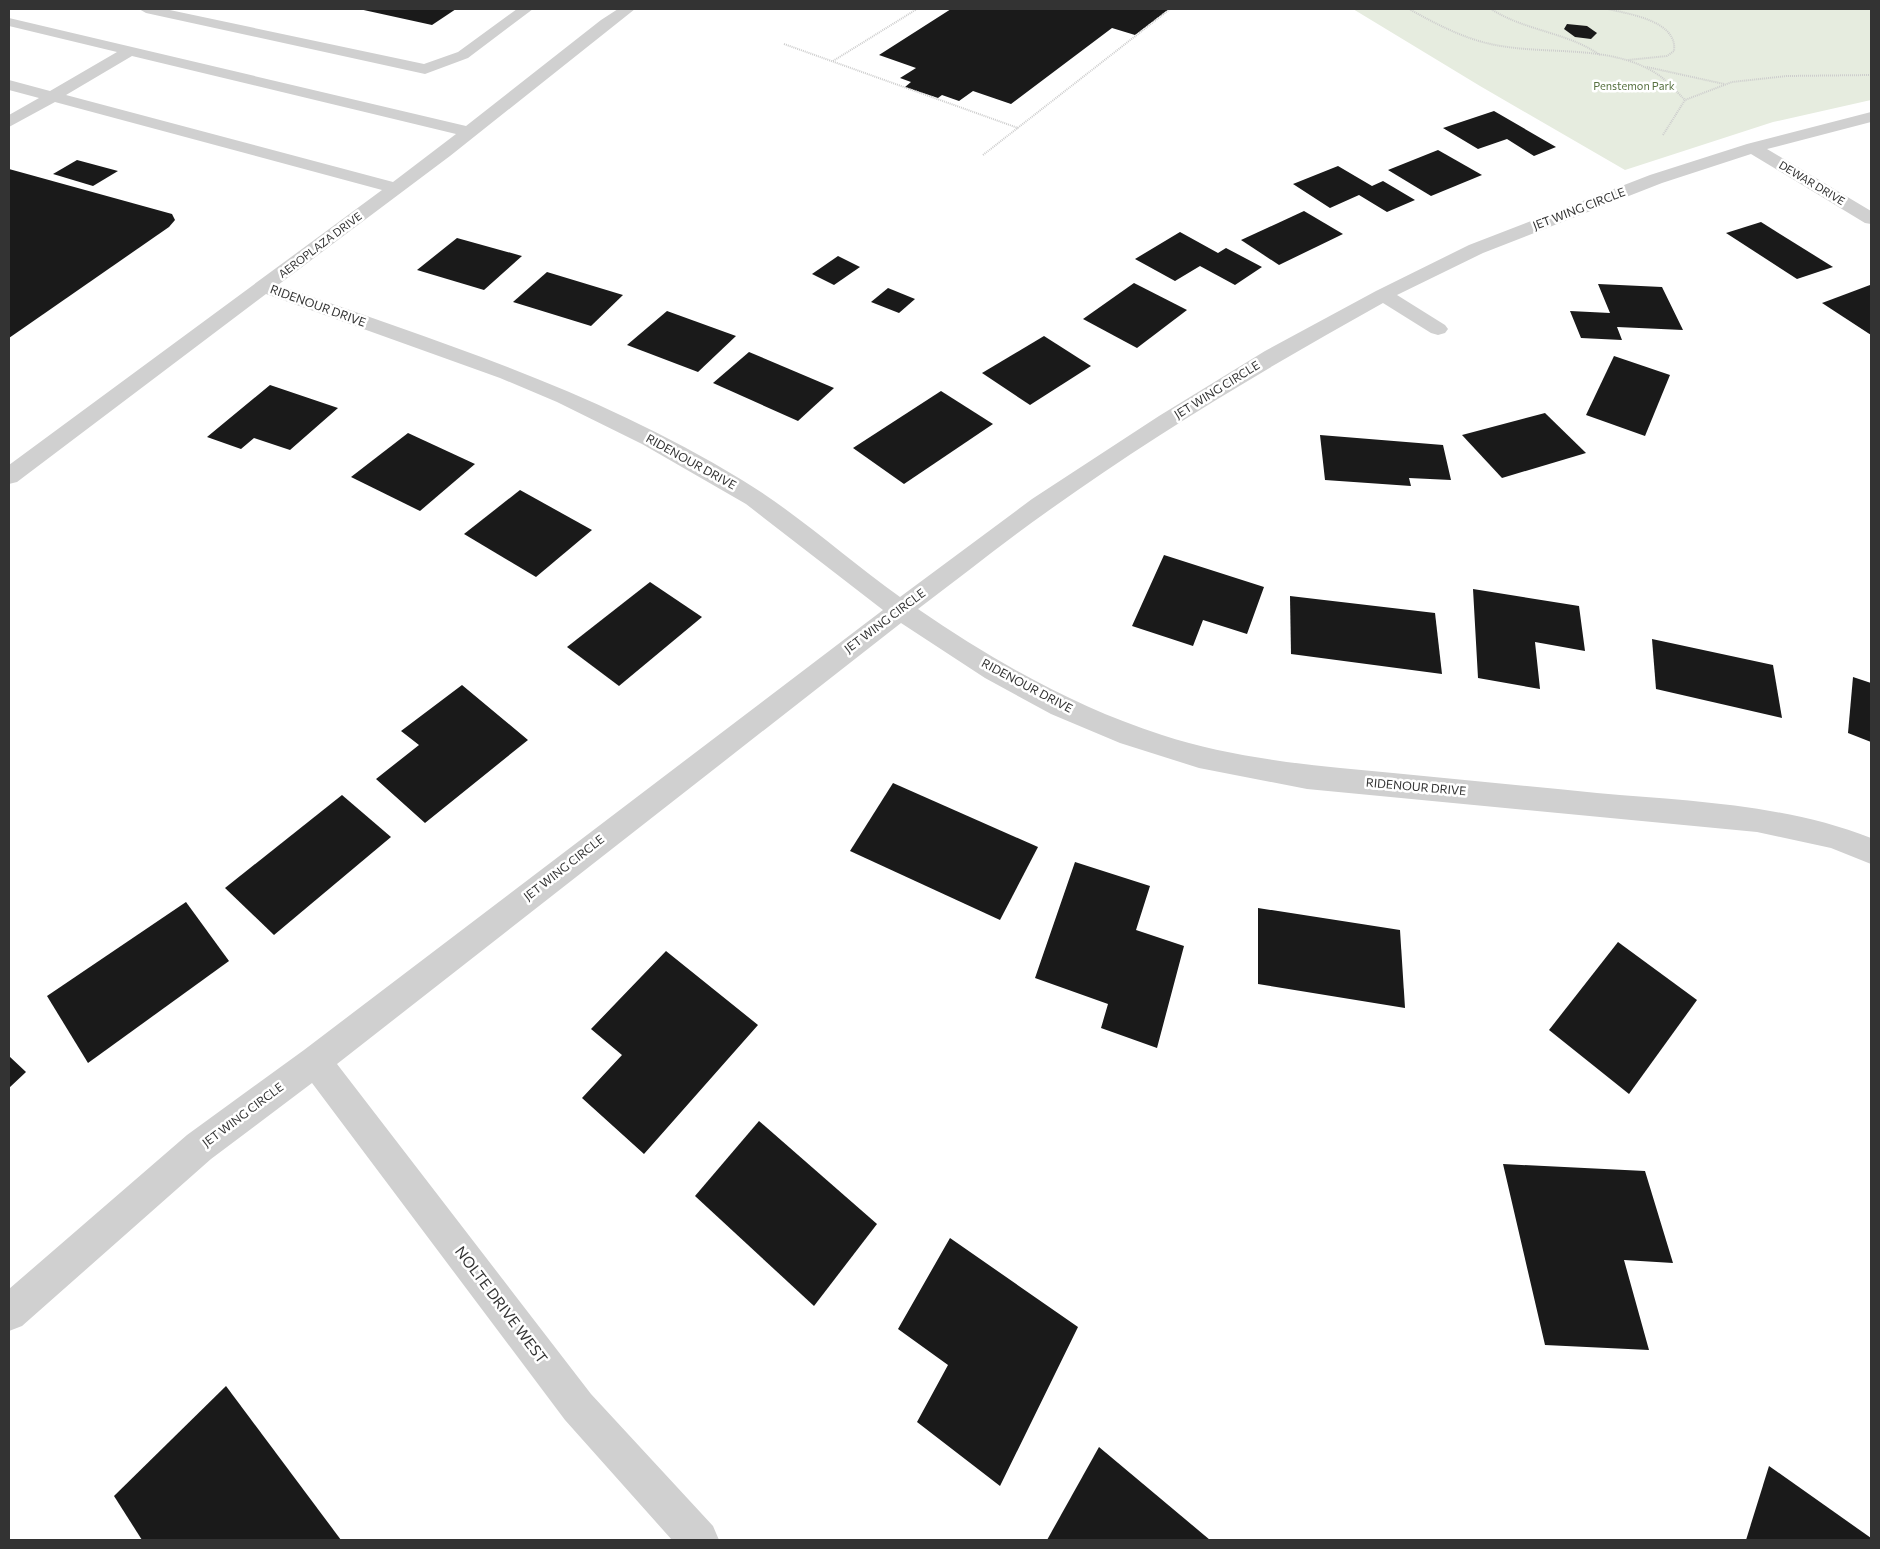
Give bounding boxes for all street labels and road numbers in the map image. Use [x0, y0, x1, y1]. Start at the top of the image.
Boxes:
street label: DEWAR DRIVE [1777, 158, 1848, 207]
street label: JET WING CIRCLE [1530, 184, 1627, 233]
street label: AEROPLAZA DRIVE [276, 209, 364, 280]
street label: RIDENOUR DRIVE [269, 281, 368, 329]
street label: JET WING CIRCLE [1171, 357, 1262, 422]
street label: RIDENOUR DRIVE [644, 431, 739, 492]
street label: JET WING CIRCLE [841, 585, 928, 656]
street label: RIDENOUR DRIVE [980, 655, 1075, 715]
street label: RIDENOUR DRIVE [1365, 775, 1467, 797]
street label: JET WING CIRCLE [520, 832, 607, 904]
street label: JET WING CIRCLE [199, 1079, 286, 1150]
street label: NOLTE DRIVE WEST [452, 1242, 552, 1367]

